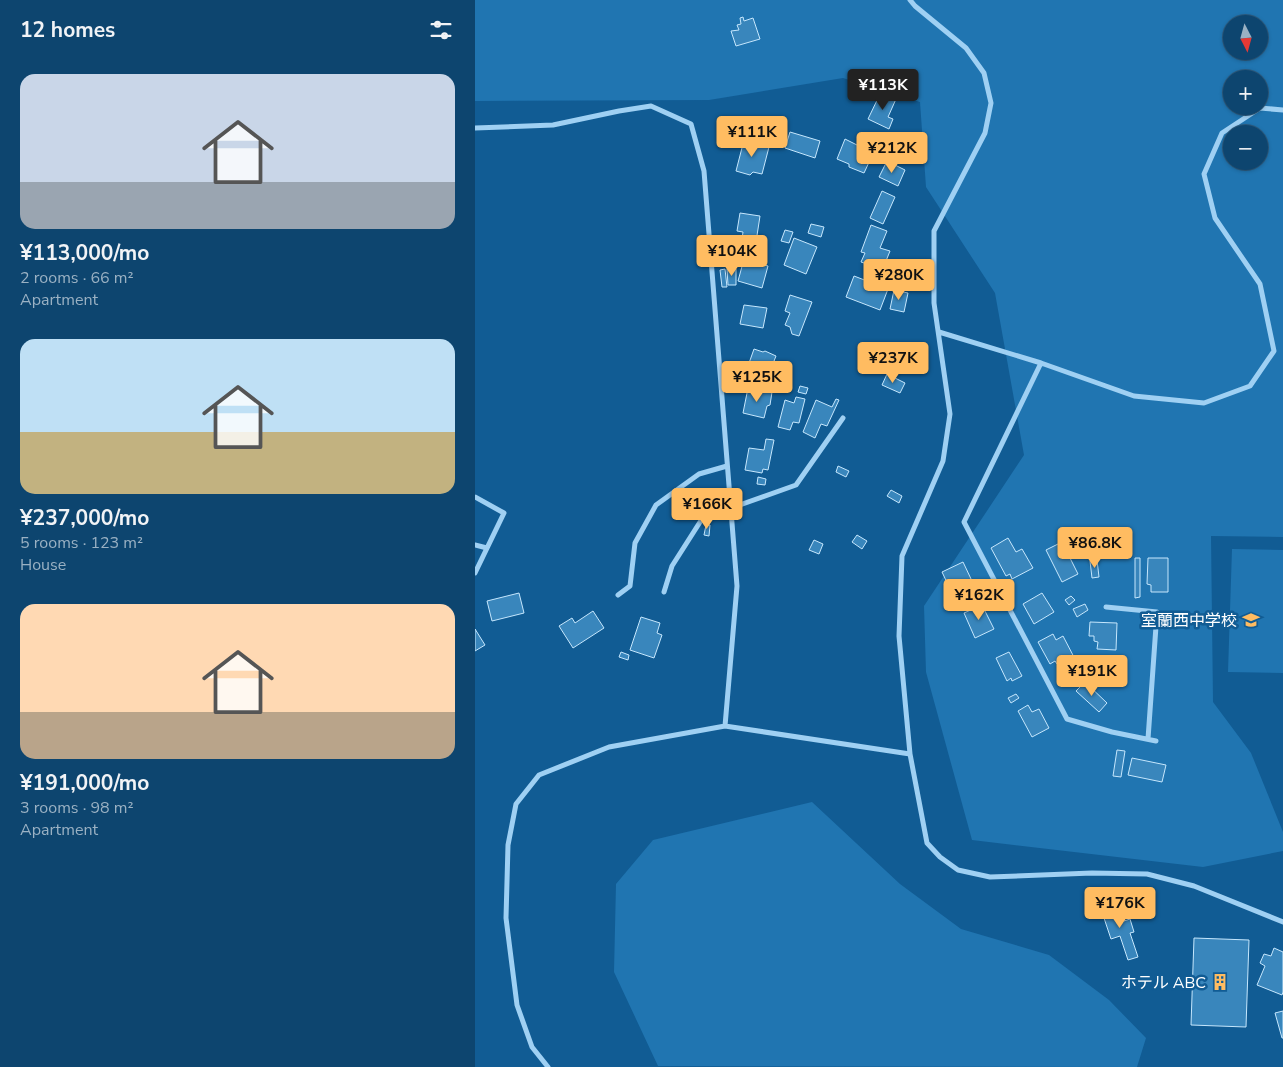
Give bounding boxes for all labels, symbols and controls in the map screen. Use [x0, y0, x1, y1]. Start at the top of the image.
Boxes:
north arrow [1223, 15, 1267, 60]
map controls [1223, 15, 1268, 170]
text: 12 homes [20, 16, 115, 44]
icon: filters [427, 16, 455, 44]
pin: ¥113K [848, 68, 918, 111]
button: + [1223, 70, 1268, 115]
text: ¥113K [858, 74, 908, 96]
icon: home [193, 107, 283, 197]
pin: ¥111K [717, 116, 787, 158]
text: ¥111K [727, 121, 777, 143]
button: − [1223, 125, 1268, 170]
pin: ¥212K [857, 132, 927, 174]
text: ¥212K [867, 137, 917, 159]
pin: ¥104K [697, 234, 767, 277]
text: ¥113,000/mo [20, 239, 149, 267]
text: ¥104K [707, 240, 757, 262]
pin: ¥280K [864, 258, 934, 301]
text: ¥280K [874, 264, 924, 286]
text: 2 rooms · 66 m² [20, 267, 133, 289]
text: Apartment [20, 289, 98, 311]
pin: ¥237K [858, 342, 928, 384]
text: ¥237K [868, 347, 918, 369]
pin: ¥125K [722, 360, 792, 403]
text: ¥125K [732, 366, 782, 388]
icon: home [193, 372, 283, 462]
pin: ¥166K [672, 488, 742, 530]
text: ¥166K [682, 493, 732, 515]
text: ¥237,000/mo [20, 504, 149, 532]
pin: ¥86.8K [1054, 526, 1136, 569]
text: 5 rooms · 123 m² [20, 532, 143, 554]
text: ¥86.8K [1069, 532, 1122, 554]
text: House [20, 554, 66, 576]
pin: ¥162K [944, 578, 1014, 621]
text: ¥162K [954, 584, 1004, 606]
place label: 室蘭西中学校 [1141, 610, 1237, 632]
school or university icon: 室蘭西中学校 [1241, 610, 1261, 630]
icon: home [193, 637, 283, 727]
pin: ¥191K [1057, 654, 1127, 697]
text: ¥191K [1067, 660, 1117, 682]
text: ¥191,000/mo [20, 769, 149, 797]
text: 3 rooms · 98 m² [20, 797, 133, 819]
text: Apartment [20, 819, 98, 841]
pin: ¥176K [1085, 886, 1155, 929]
text: ¥176K [1095, 892, 1145, 914]
place label: ホテル ABC [1121, 972, 1206, 994]
building icon: ホテル ABC [1210, 972, 1230, 992]

